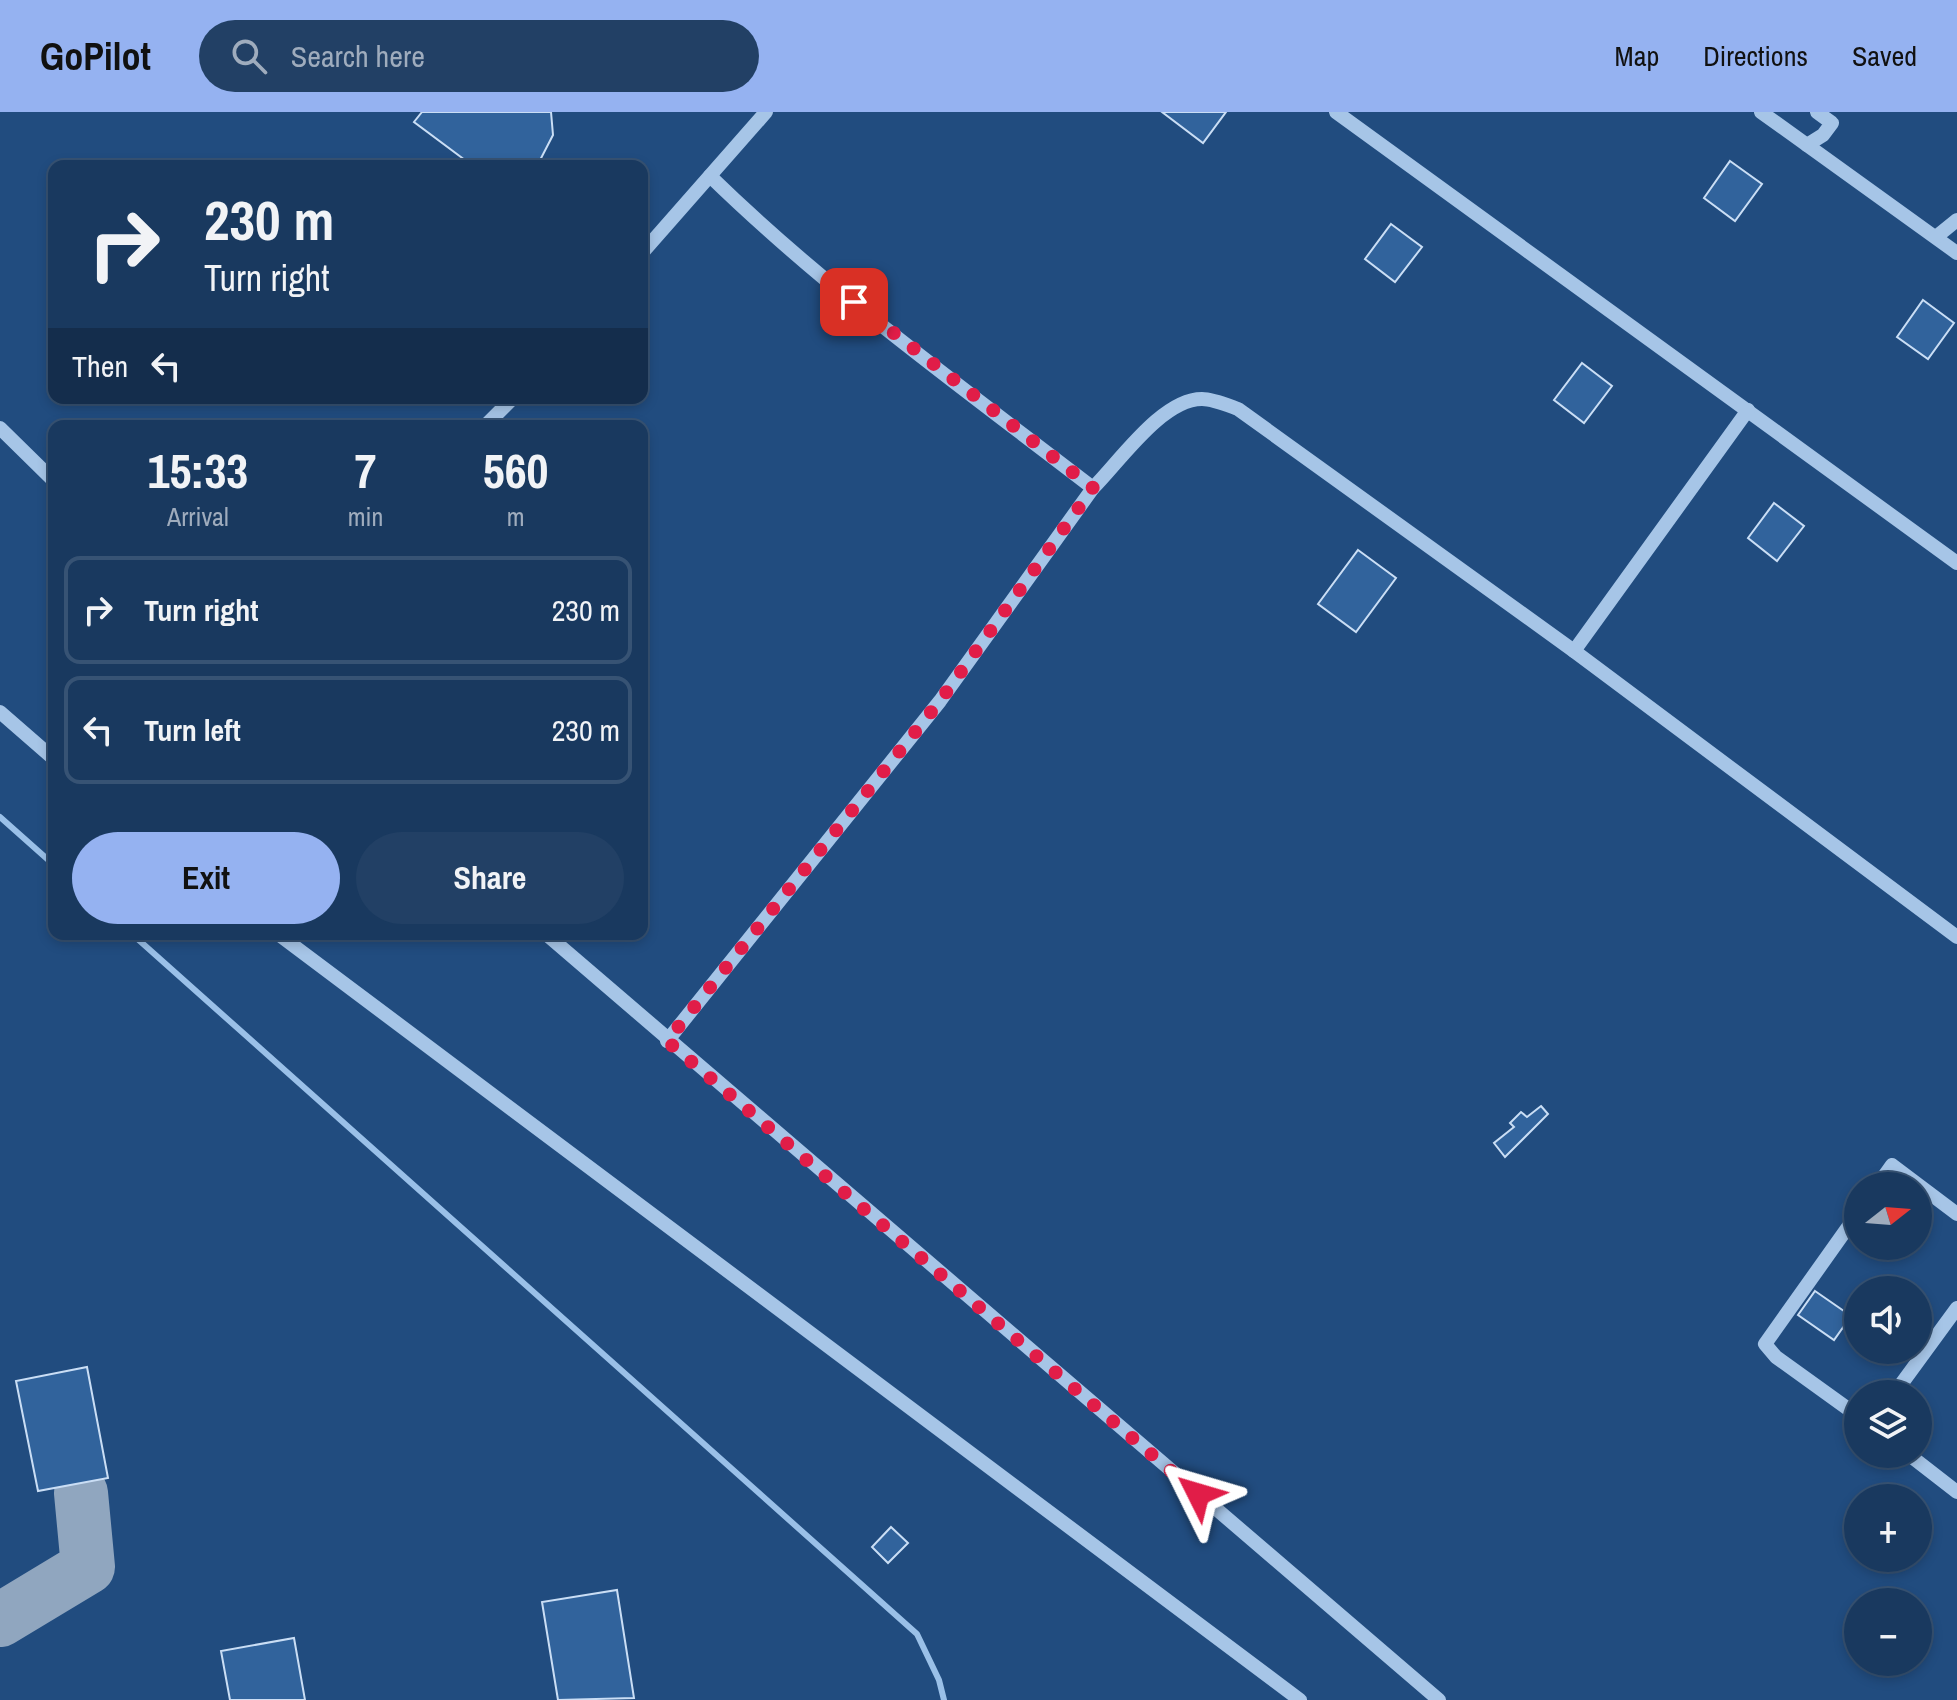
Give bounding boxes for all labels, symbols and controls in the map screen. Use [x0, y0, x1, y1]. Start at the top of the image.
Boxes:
search box [199, 20, 759, 92]
text: GoPilot [40, 31, 151, 82]
icon: search [227, 34, 271, 78]
text: Search here [291, 36, 425, 76]
text: Map [1615, 37, 1659, 75]
text: Directions [1703, 37, 1808, 75]
text: Saved [1852, 37, 1917, 75]
text: 230 m [204, 182, 334, 257]
icon: right [72, 192, 176, 296]
text: Turn right [204, 254, 329, 302]
pin [820, 268, 888, 336]
icon: arrive [832, 280, 876, 324]
icon: left [144, 344, 188, 388]
text: Then [72, 346, 128, 386]
text: 15:33 [148, 438, 248, 503]
text: 7 [355, 438, 376, 503]
text: 560 [483, 438, 548, 503]
text: Arrival [167, 499, 229, 534]
text: min [348, 499, 383, 534]
text: m [507, 499, 525, 534]
icon: right [76, 588, 120, 632]
text: Turn right [144, 590, 258, 630]
text: 230 m [552, 590, 620, 630]
icon: left [76, 708, 120, 752]
text: Turn left [144, 710, 241, 750]
text: 230 m [552, 710, 620, 750]
button: Exit [72, 832, 340, 924]
button: Share [356, 832, 624, 924]
north arrow [1844, 1172, 1932, 1260]
map controls [1844, 1172, 1932, 1676]
button: sound [1844, 1276, 1932, 1364]
button: layers [1844, 1380, 1932, 1468]
position arrow [1156, 1452, 1240, 1536]
button: + [1844, 1484, 1932, 1572]
button: − [1844, 1588, 1932, 1676]

